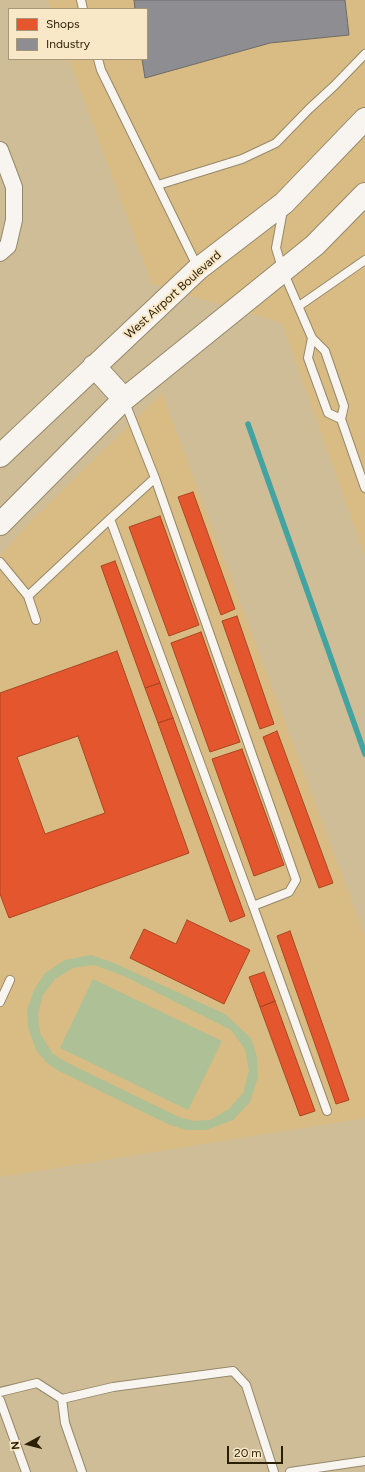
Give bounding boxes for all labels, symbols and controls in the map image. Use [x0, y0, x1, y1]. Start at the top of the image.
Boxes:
legend [8, 8, 148, 60]
text: Shops [46, 17, 80, 31]
text: Industry [46, 37, 90, 51]
street label: West Airport Boulevard [122, 248, 224, 342]
north arrow [8, 1424, 48, 1464]
scale bar [229, 1438, 285, 1464]
text: N [9, 1441, 23, 1451]
text: 20 m [234, 1446, 262, 1460]

